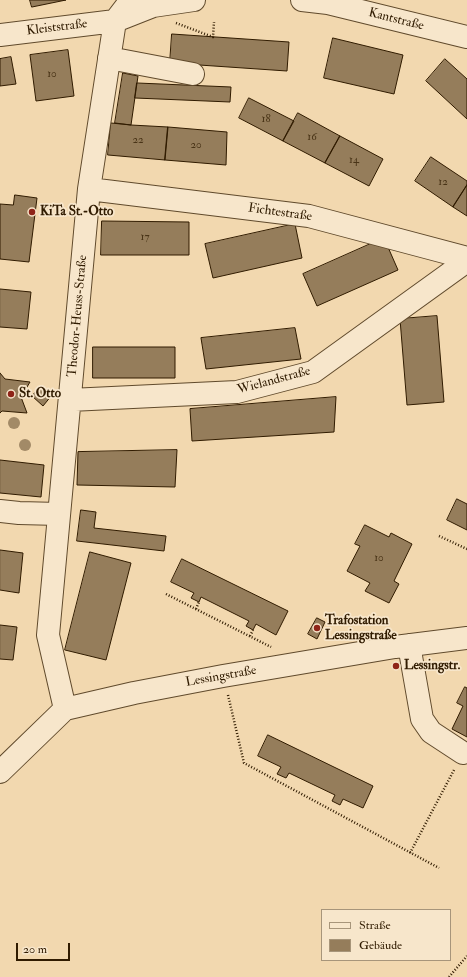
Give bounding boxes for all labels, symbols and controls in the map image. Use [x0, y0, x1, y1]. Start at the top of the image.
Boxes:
street label: Kantstraße [367, 6, 425, 34]
street label: Kleiststraße [26, 17, 88, 39]
house number: 10 [47, 68, 57, 82]
house number: 18 [261, 113, 271, 127]
house number: 16 [307, 131, 317, 145]
house number: 22 [132, 134, 144, 148]
house number: 20 [190, 139, 202, 153]
house number: 14 [349, 154, 359, 168]
house number: 12 [438, 176, 448, 190]
street label: Fichtestraße [247, 201, 313, 225]
place label: KiTa St.-Otto [40, 204, 113, 220]
marker: KiTa St.-Otto [27, 207, 37, 217]
house number: 17 [141, 231, 149, 245]
street label: Theodor-Heuss-Straße [65, 254, 91, 378]
street label: Wielandstraße [236, 364, 312, 398]
place label: St. Otto [19, 386, 61, 402]
marker: St. Otto [6, 389, 16, 399]
house number: 10 [374, 552, 384, 566]
place label: Trafostation Lessingstraße [325, 613, 397, 644]
marker: Trafostation Lessingstraße [312, 623, 322, 633]
place label: Lessingstr. [404, 658, 460, 674]
marker: Lessingstr. [391, 661, 401, 671]
street label: Lessingstraße [184, 663, 258, 691]
legend [321, 909, 451, 961]
text: Straße [359, 918, 390, 933]
scale bar [18, 935, 72, 961]
text: Gebäude [359, 938, 402, 953]
text: 20 m [23, 942, 47, 957]

